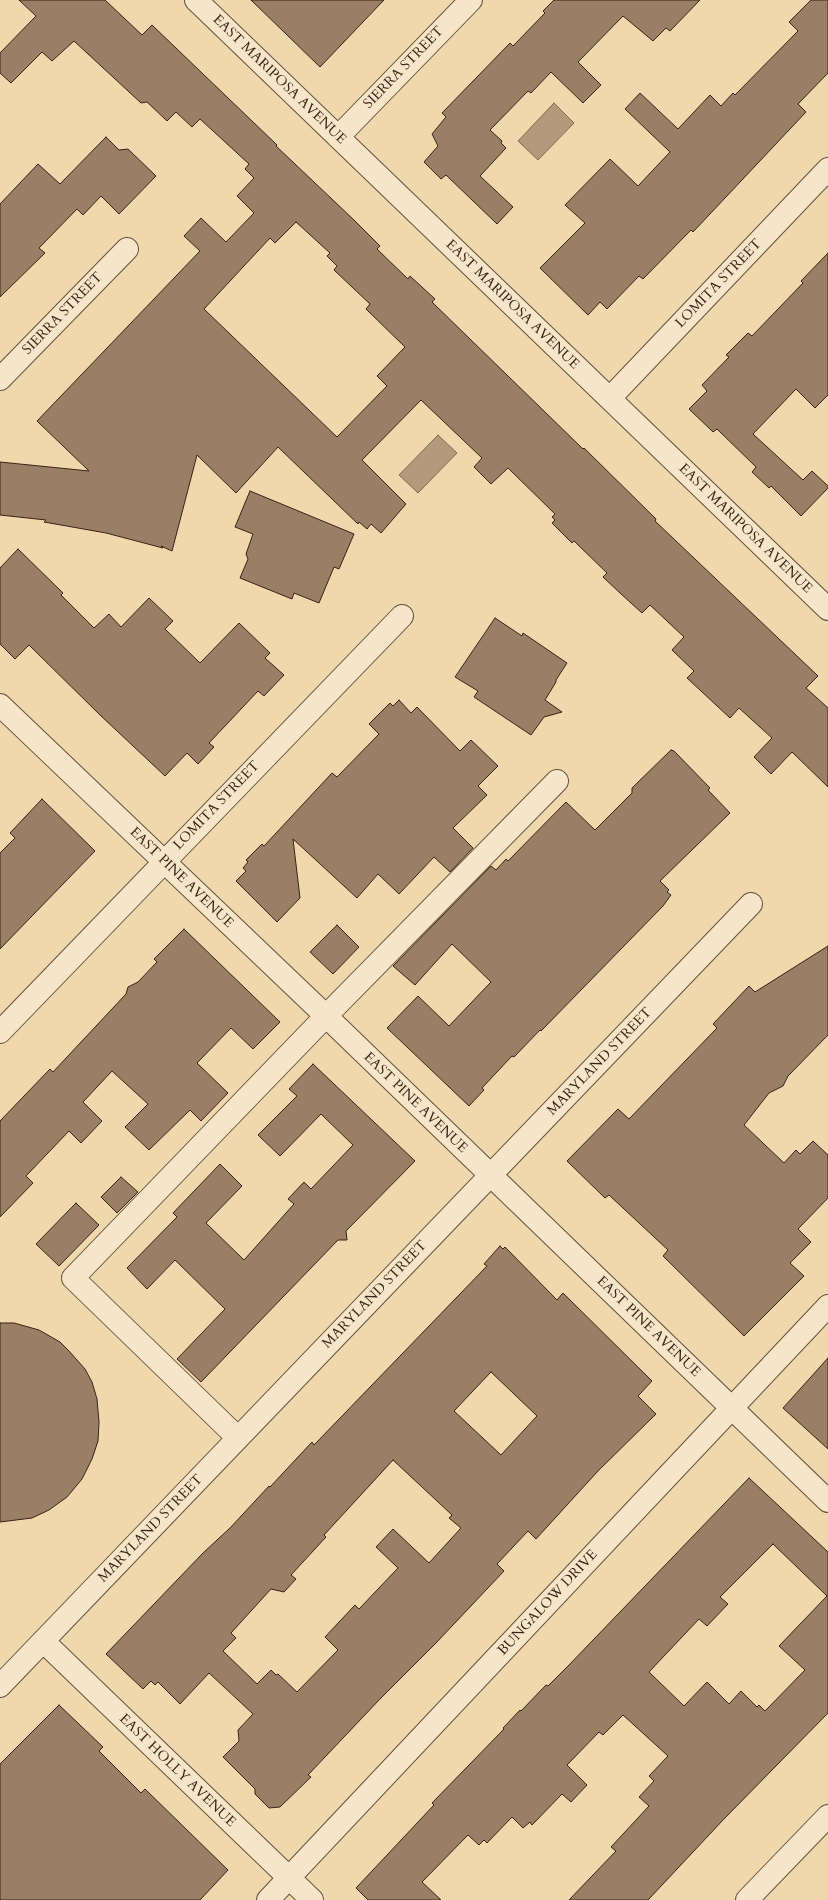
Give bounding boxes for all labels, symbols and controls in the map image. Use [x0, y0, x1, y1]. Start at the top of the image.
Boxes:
street label: EAST MARIPOSA AVENUE [209, 12, 349, 148]
street label: SIERRA STREET [360, 23, 448, 113]
street label: LOMITA STREET [672, 236, 766, 332]
street label: EAST MARIPOSA AVENUE [442, 237, 582, 373]
street label: SIERRA STREET [19, 269, 107, 359]
street label: EAST MARIPOSA AVENUE [675, 461, 815, 597]
street label: LOMITA STREET [170, 758, 264, 854]
street label: EAST PINE AVENUE [126, 824, 236, 932]
street label: MARYLAND STREET [544, 1005, 656, 1119]
street label: EAST PINE AVENUE [360, 1049, 470, 1157]
street label: MARYLAND STREET [319, 1238, 431, 1352]
street label: EAST PINE AVENUE [593, 1273, 703, 1381]
street label: MARYLAND STREET [95, 1472, 207, 1586]
street label: BUNGALOW DRIVE [495, 1547, 601, 1659]
street label: EAST HOLLY AVENUE [115, 1711, 239, 1831]

